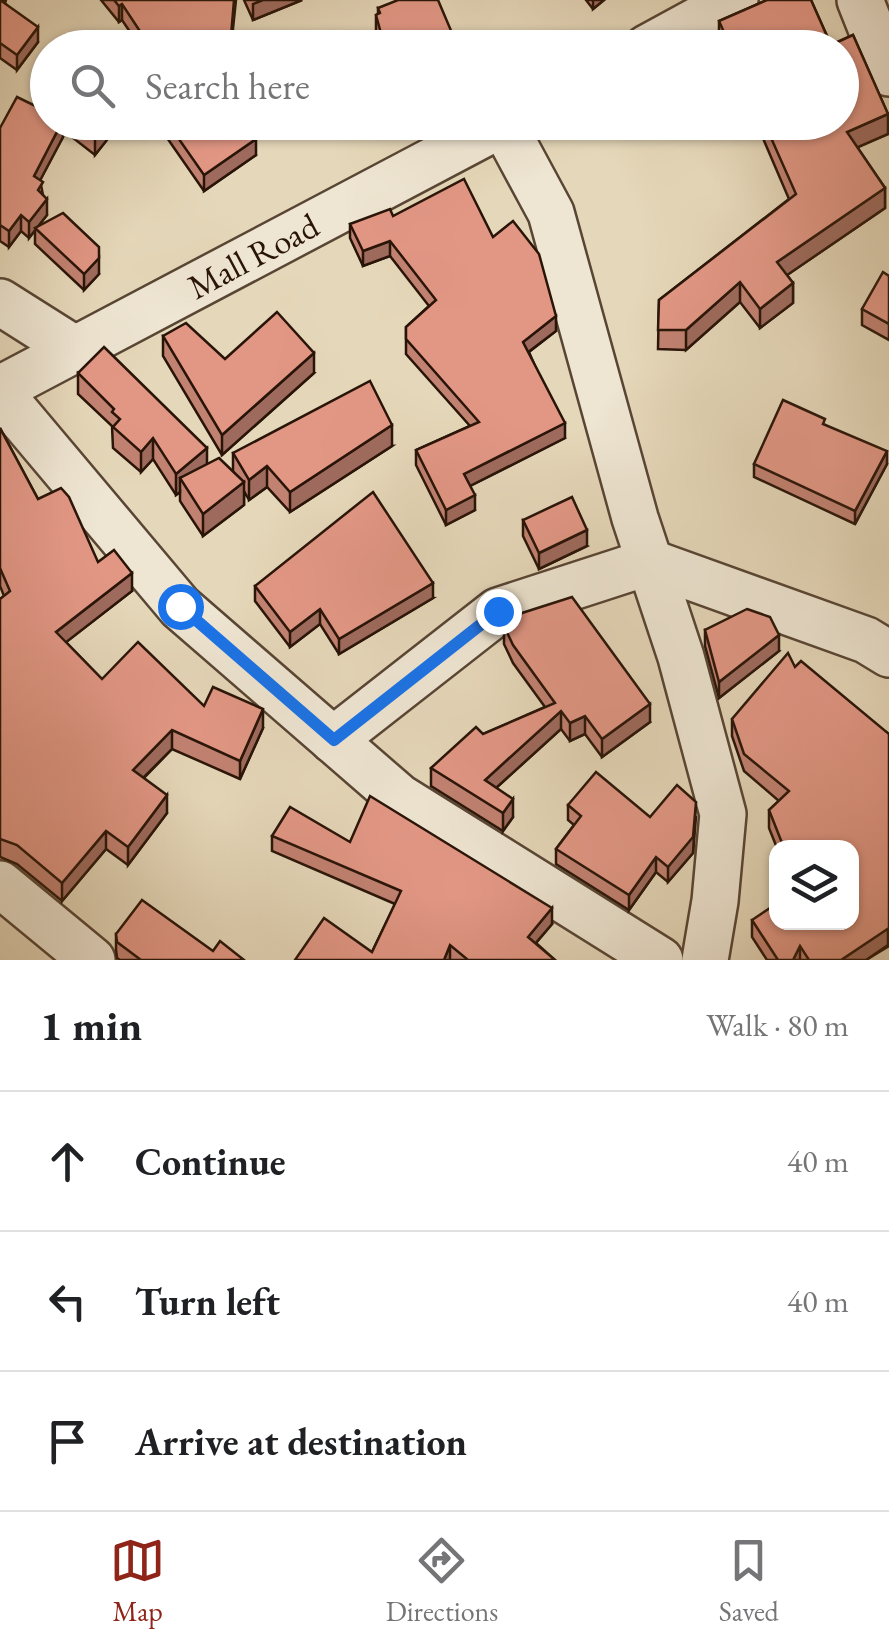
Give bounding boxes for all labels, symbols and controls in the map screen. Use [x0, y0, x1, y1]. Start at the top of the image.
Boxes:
search box [30, 30, 859, 140]
icon: search [65, 58, 120, 113]
text: Search here [145, 61, 310, 110]
street label: Mall Road [180, 202, 326, 309]
route start [158, 584, 204, 630]
route end [476, 589, 522, 635]
map controls [769, 840, 859, 930]
button: layers [769, 840, 859, 930]
text: 1 min [40, 998, 142, 1053]
text: Walk · 80 m [706, 1004, 849, 1046]
icon: ahead [40, 1134, 95, 1189]
text: Continue [135, 1137, 286, 1186]
text: 40 m [787, 1140, 849, 1182]
icon: left [40, 1274, 95, 1329]
text: Turn left [135, 1277, 280, 1326]
text: 40 m [787, 1280, 849, 1322]
icon: arrive [40, 1414, 95, 1469]
text: Arrive at destination [135, 1417, 467, 1466]
tab: Map [110, 1533, 165, 1629]
tab: Directions [386, 1533, 498, 1629]
tab: Saved [719, 1533, 779, 1629]

